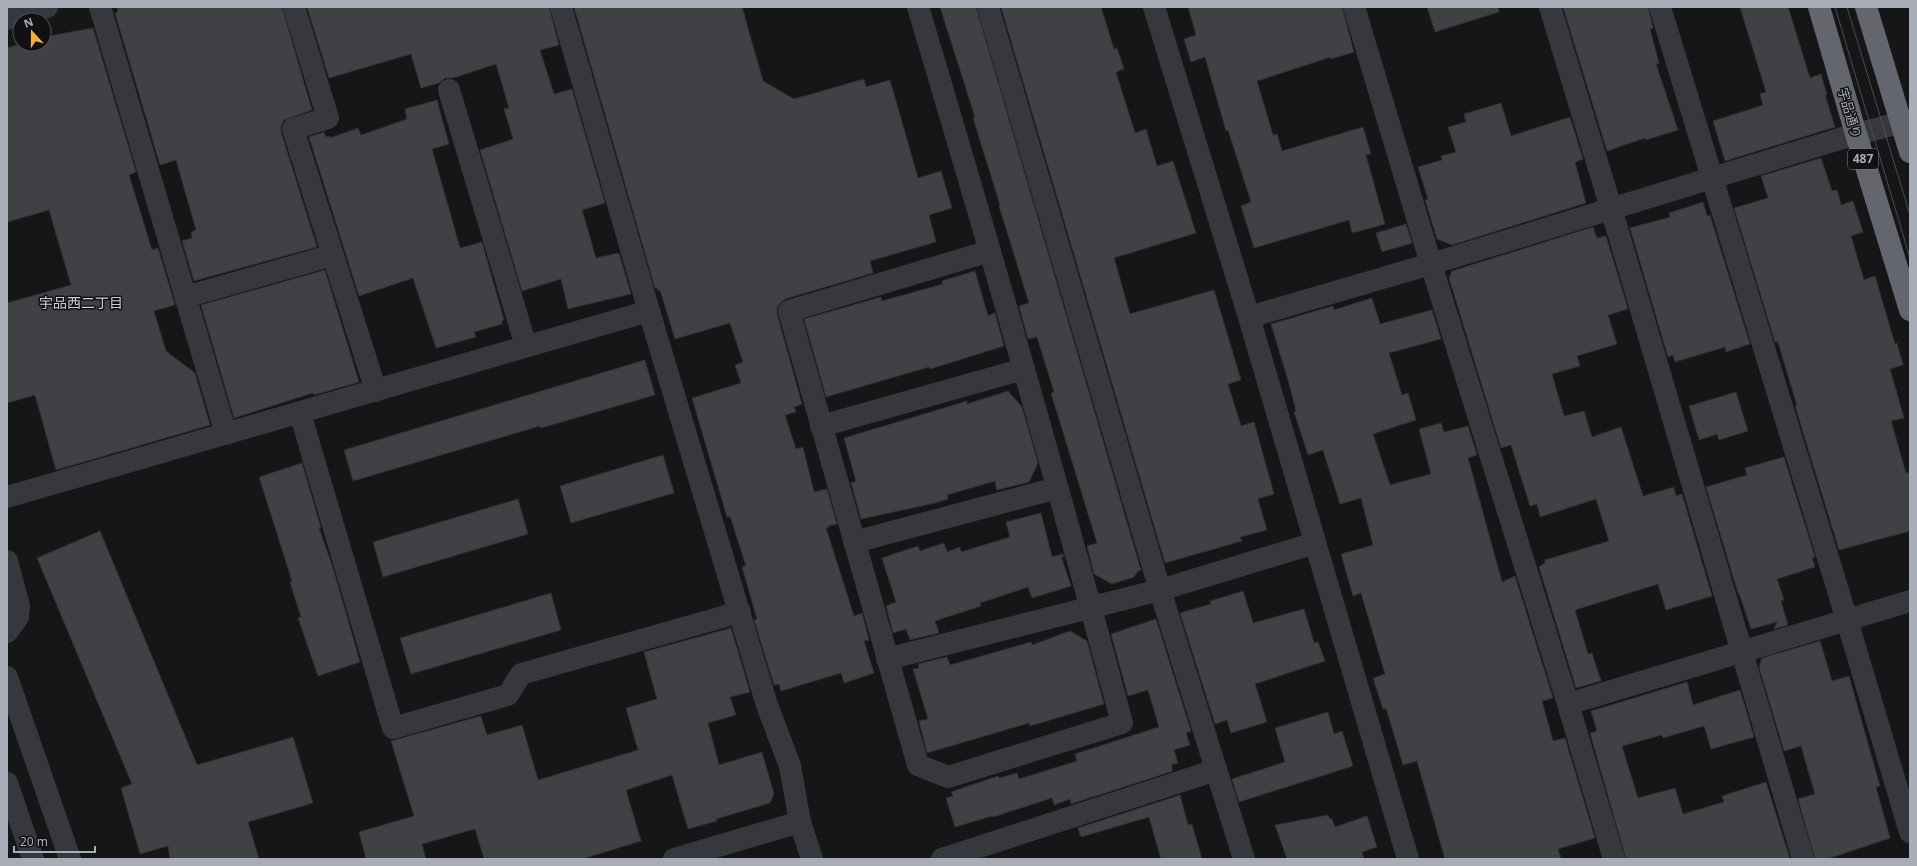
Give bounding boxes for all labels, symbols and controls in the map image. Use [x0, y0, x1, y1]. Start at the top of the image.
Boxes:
north arrow [12, 12, 52, 52]
text: N [21, 14, 35, 31]
street label: 宇品通り [1834, 86, 1866, 140]
road number: 487 [1848, 149, 1878, 169]
district label: 宇品西二丁目 [39, 293, 123, 312]
scale bar [14, 828, 95, 854]
text: 20 m [20, 833, 48, 850]

